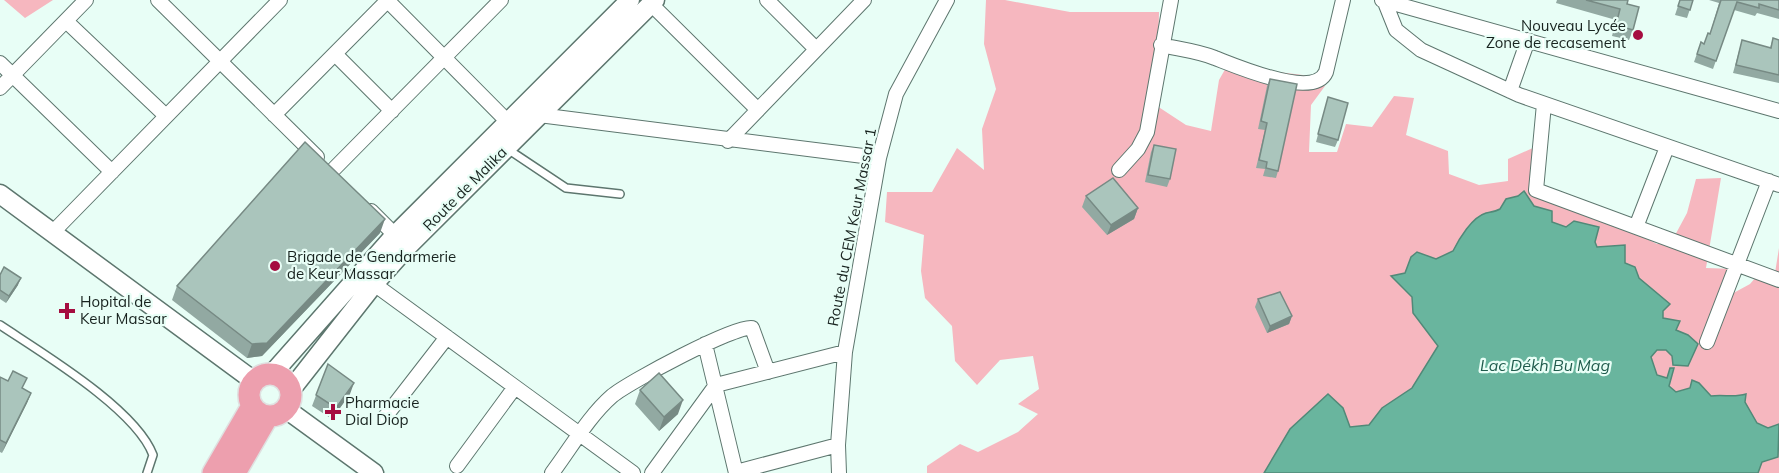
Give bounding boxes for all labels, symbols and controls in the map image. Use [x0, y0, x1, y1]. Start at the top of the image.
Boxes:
place label: Nouveau Lycée Zone de recasement [1486, 16, 1626, 52]
marker: Nouveau Lycée Zone de recasement [1631, 28, 1645, 42]
street label: Route du CEM Keur Massar 1 [823, 126, 880, 328]
street label: Route de Malika [419, 143, 511, 235]
place label: Brigade de Gendarmerie de Keur Massar [287, 247, 456, 283]
marker: Brigade de Gendarmerie de Keur Massar [268, 259, 282, 273]
place label: Hopital de Keur Massar [80, 292, 167, 328]
marker: Hopital de Keur Massar [58, 302, 76, 320]
water label: Lac Dékh Bu Mag [1480, 355, 1610, 375]
place label: Pharmacie Dial Diop [345, 393, 419, 429]
marker: Pharmacie Dial Diop [326, 405, 340, 419]

